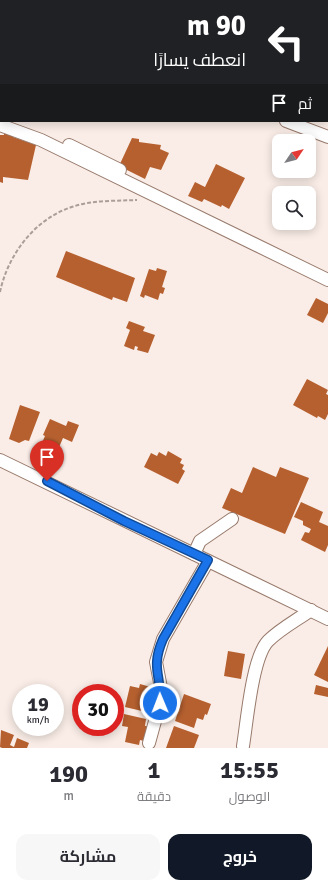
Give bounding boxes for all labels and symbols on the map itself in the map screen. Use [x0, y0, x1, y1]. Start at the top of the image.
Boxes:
north arrow [272, 134, 316, 178]
pin [30, 440, 64, 481]
position arrow [139, 682, 181, 724]
speed limit sign: 30 [72, 684, 124, 736]

